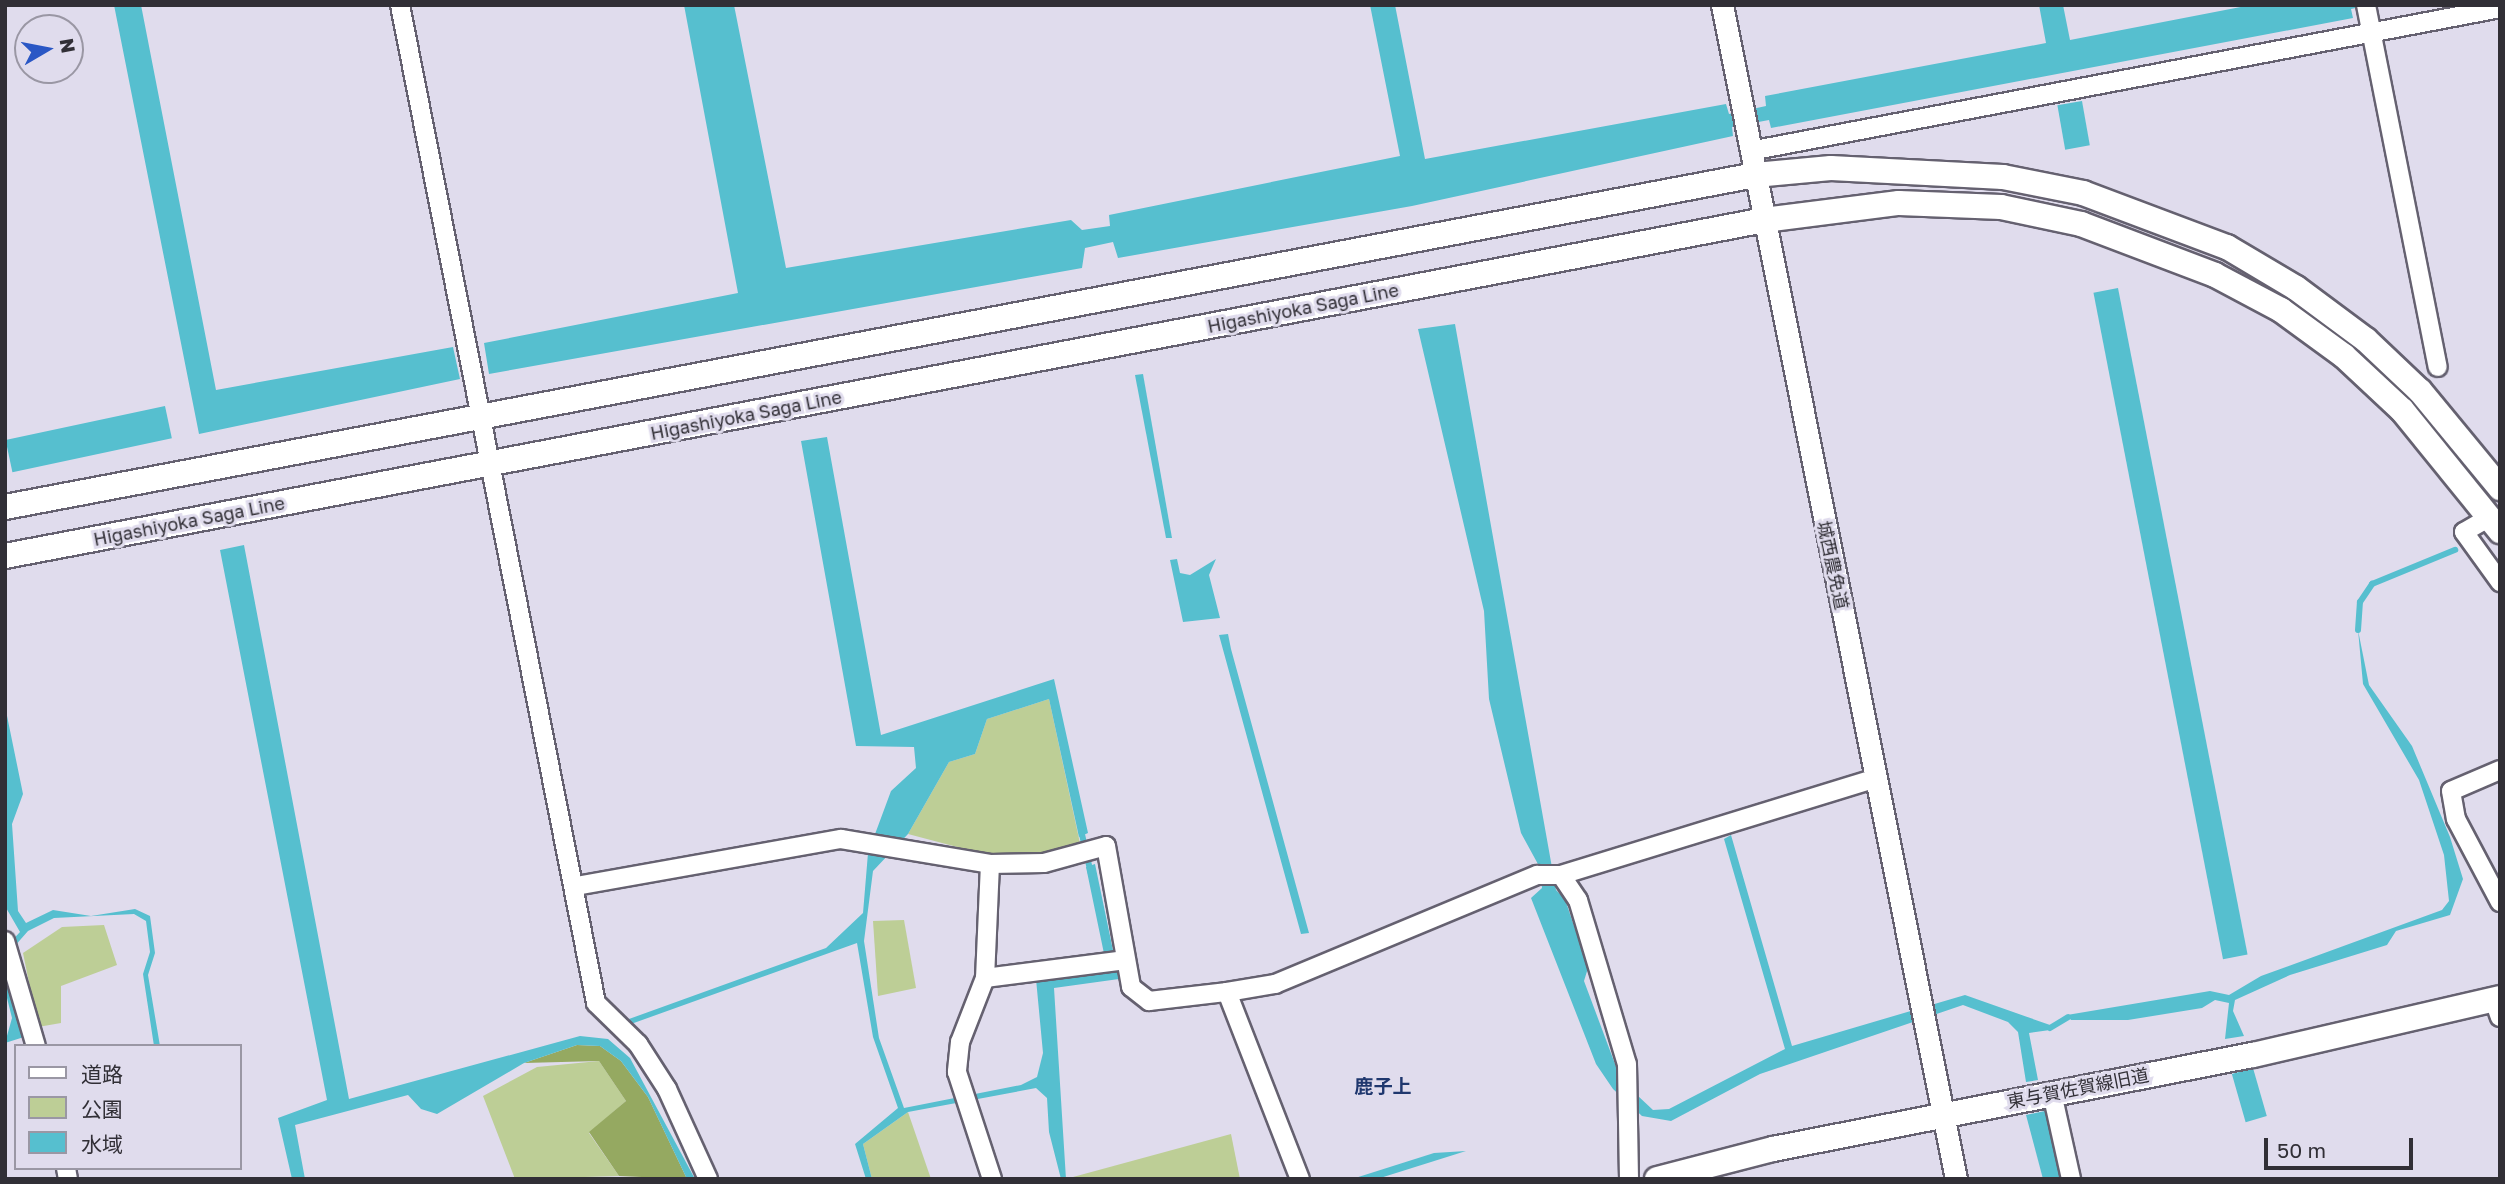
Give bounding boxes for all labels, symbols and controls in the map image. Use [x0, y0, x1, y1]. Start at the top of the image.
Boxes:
north arrow [14, 14, 84, 84]
text: N [56, 36, 81, 55]
street label: Higashiyoka Saga Line [1206, 279, 1400, 337]
street label: Higashiyoka Saga Line [649, 386, 843, 444]
street label: Higashiyoka Saga Line [92, 492, 286, 550]
street label: 城西農免道 [1813, 519, 1853, 611]
legend [14, 1044, 242, 1170]
text: 道路 [81, 1061, 123, 1087]
street label: 東与賀佐賀線旧道 [2005, 1064, 2151, 1112]
district label: 鹿子上 [1355, 1075, 1411, 1097]
text: 公園 [81, 1096, 123, 1122]
scale bar [2267, 1124, 2416, 1168]
text: 水域 [81, 1131, 123, 1157]
text: 50 m [2277, 1137, 2326, 1163]

